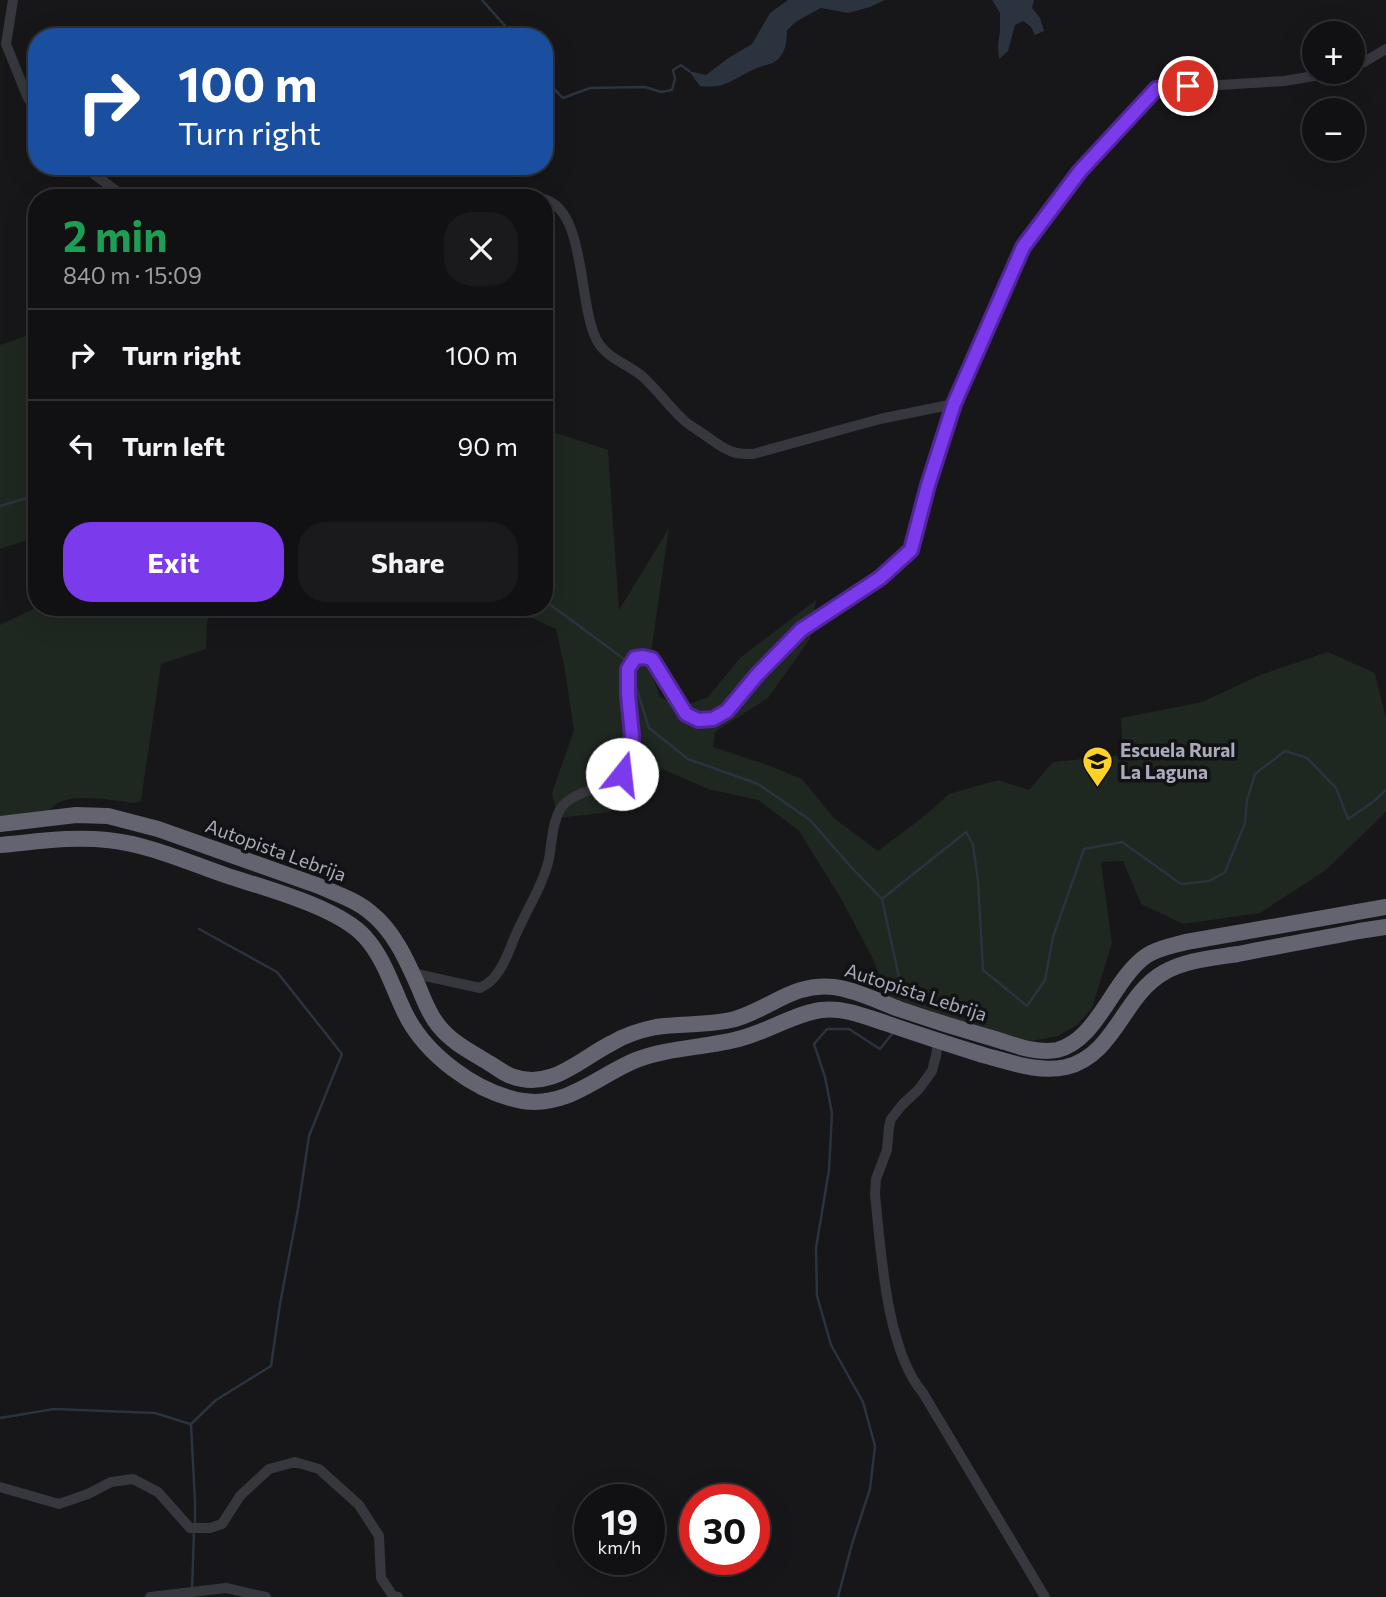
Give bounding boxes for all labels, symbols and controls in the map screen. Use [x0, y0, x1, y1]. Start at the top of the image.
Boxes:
map controls [1302, 21, 1365, 161]
button: + [1302, 21, 1365, 84]
text: 100 m [178, 52, 317, 112]
icon: right [63, 56, 154, 147]
pin [1158, 56, 1218, 116]
icon: arrive [1169, 67, 1207, 105]
button: − [1302, 98, 1365, 161]
text: Turn right [178, 112, 321, 152]
text: 2 min [63, 209, 168, 261]
button: close [444, 212, 518, 286]
text: 840 m · 15:09 [63, 261, 202, 289]
icon: right [63, 336, 101, 374]
text: Turn right [122, 339, 241, 370]
text: 100 m [445, 339, 518, 370]
icon: left [63, 427, 101, 465]
text: Turn left [122, 430, 225, 461]
text: 90 m [458, 430, 518, 461]
button: Exit [63, 522, 284, 602]
button: Share [298, 522, 518, 602]
position arrow [585, 737, 659, 811]
place label: Escuela Rural La Laguna [1120, 738, 1236, 783]
school or university icon: Escuela Rural La Laguna [1080, 744, 1114, 788]
street label: Autopista Lebrija [203, 813, 350, 886]
street label: Autopista Lebrija [842, 958, 990, 1025]
speed limit sign: 30 [679, 1484, 770, 1575]
text: 19 [601, 1499, 638, 1542]
text: km/h [598, 1536, 641, 1558]

